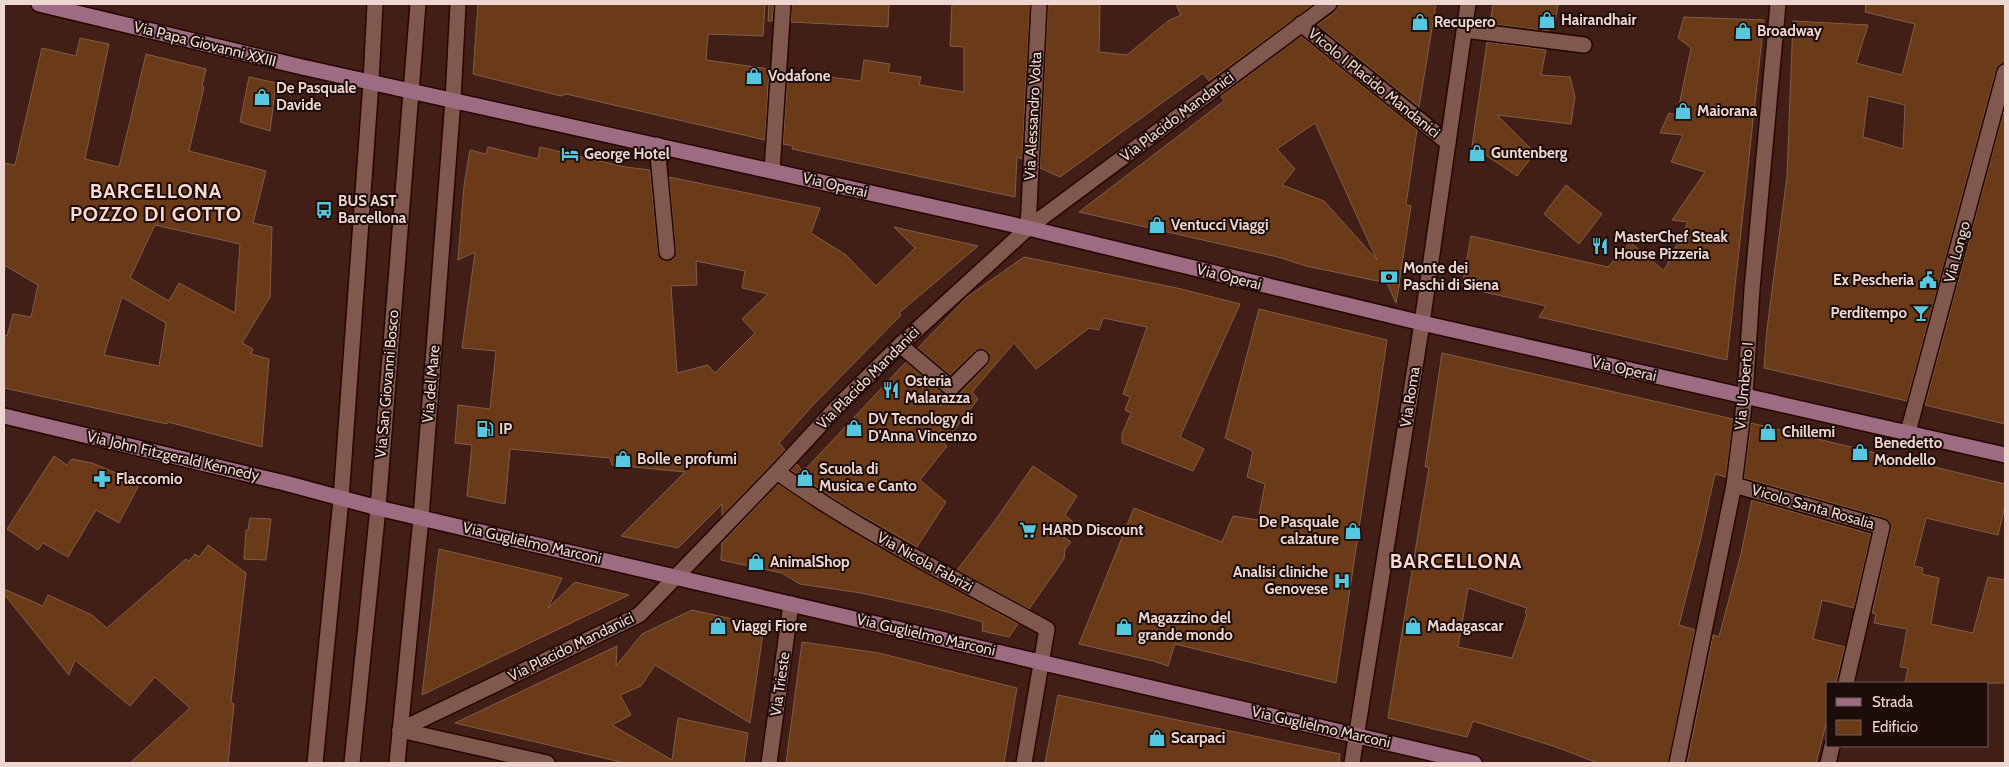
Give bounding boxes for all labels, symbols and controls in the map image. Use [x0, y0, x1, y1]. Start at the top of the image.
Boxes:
shop icon: Hairandhair [1537, 10, 1557, 30]
place label: Hairandhair [1561, 11, 1636, 29]
shop icon: Recupero [1410, 12, 1430, 32]
place label: Recupero [1434, 13, 1496, 31]
street label: Via Papa Giovanni XXIII [132, 18, 278, 70]
shop icon: Broadway [1733, 21, 1753, 41]
place label: Broadway [1757, 22, 1823, 40]
street label: Vicolo I Placido Mandanici [1305, 24, 1443, 142]
street label: Via Alessandro Volta [1021, 51, 1045, 181]
shop icon: Vodafone [744, 66, 764, 86]
place label: Vodafone [768, 67, 831, 85]
street label: Via Placido Mandanici [1117, 68, 1237, 166]
place label: De Pasquale Davide [276, 79, 357, 114]
shop icon: De Pasquale Davide [252, 87, 272, 107]
shop icon: Maiorana [1673, 101, 1693, 121]
place label: Maiorana [1697, 102, 1758, 120]
shop icon: Guntenberg [1467, 143, 1487, 163]
hotel icon: George Hotel [560, 144, 580, 164]
place label: Guntenberg [1491, 144, 1568, 162]
place label: George Hotel [584, 145, 670, 163]
street label: Via Operai [801, 169, 869, 201]
district label: BARCELLONA POZZO DI GOTTO [70, 179, 242, 226]
place label: BUS AST Barcellona [338, 192, 407, 227]
bus stop icon: BUS AST Barcellona [314, 200, 334, 220]
shop icon: Ventucci Viaggi [1147, 215, 1167, 235]
place label: Ventucci Viaggi [1171, 216, 1269, 234]
street label: Via Longo [1940, 219, 1974, 285]
place label: MasterChef Steak House Pizzeria [1614, 228, 1729, 263]
restaurant icon: MasterChef Steak House Pizzeria [1590, 236, 1610, 256]
place label: Monte dei Paschi di Siena [1403, 259, 1499, 294]
street label: Via Operai [1195, 260, 1263, 294]
bank icon: Monte dei Paschi di Siena [1379, 267, 1399, 287]
public building icon: Ex Pescheria [1918, 270, 1938, 290]
place label: Ex Pescheria [1833, 271, 1915, 289]
bar icon: Perditempo [1911, 303, 1931, 323]
place label: Perditempo [1830, 304, 1907, 322]
street label: Via San Giovanni Bosco [372, 309, 402, 459]
street label: Via Placido Mandanici [813, 323, 923, 433]
street label: Via Umberto I [1731, 341, 1757, 431]
street label: Via del Mare [419, 344, 443, 424]
street label: Via Operai [1590, 353, 1658, 385]
street label: Via Roma [1396, 365, 1424, 429]
place label: Osteria Malarazza [905, 372, 971, 407]
restaurant icon: Osteria Malarazza [881, 380, 901, 400]
place label: DV Tecnology di D'Anna Vincenzo [868, 410, 978, 445]
shop icon: DV Tecnology di D'Anna Vincenzo [844, 418, 864, 438]
fuel station icon: IP [475, 419, 495, 439]
place label: IP [499, 420, 512, 438]
shop icon: Chillemi [1758, 422, 1778, 442]
place label: Chillemi [1782, 423, 1835, 441]
street label: Via John Fitzgerald Kennedy [85, 427, 261, 485]
place label: Benedetto Mondello [1874, 434, 1943, 469]
shop icon: Benedetto Mondello [1850, 442, 1870, 462]
shop icon: Bolle e profumi [613, 449, 633, 469]
place label: Bolle e profumi [637, 450, 737, 468]
place label: Scuola di Musica e Canto [819, 460, 917, 495]
shop icon: Scuola di Musica e Canto [795, 468, 815, 488]
pharmacy icon: Flaccomio [92, 469, 112, 489]
place label: Flaccomio [116, 470, 183, 488]
street label: Vicolo Santa Rosalia [1749, 481, 1877, 533]
place label: De Pasquale calzature [1259, 513, 1339, 548]
street label: Via Guglielmo Marconi [461, 518, 603, 568]
supermarket icon: HARD Discount [1018, 520, 1038, 540]
place label: HARD Discount [1042, 521, 1143, 539]
shop icon: De Pasquale calzature [1343, 521, 1363, 541]
street label: Via Nicola Fabrizi [874, 528, 976, 596]
district label: BARCELLONA [1390, 549, 1522, 573]
shop icon: AnimalShop [746, 552, 766, 572]
place label: AnimalShop [770, 553, 850, 571]
place label: Analisi cliniche Genovese [1233, 563, 1328, 598]
hospital icon: Analisi cliniche Genovese [1332, 571, 1352, 591]
street label: Via Placido Mandanici [505, 609, 637, 685]
place label: Magazzino del grande mondo [1138, 609, 1233, 644]
street label: Via Guglielmo Marconi [855, 610, 997, 660]
shop icon: Viaggi Fiore [708, 616, 728, 636]
shop icon: Madagascar [1403, 616, 1423, 636]
place label: Viaggi Fiore [732, 617, 807, 635]
shop icon: Magazzino del grande mondo [1114, 617, 1134, 637]
place label: Madagascar [1427, 617, 1504, 635]
street label: Via Trieste [767, 650, 793, 717]
legend [1826, 682, 1989, 747]
text: Strada [1872, 693, 1914, 711]
street label: Via Guglielmo Marconi [1250, 702, 1392, 752]
text: Edificio [1872, 718, 1918, 736]
shop icon: Scarpaci [1147, 728, 1167, 748]
place label: Scarpaci [1171, 729, 1225, 747]

